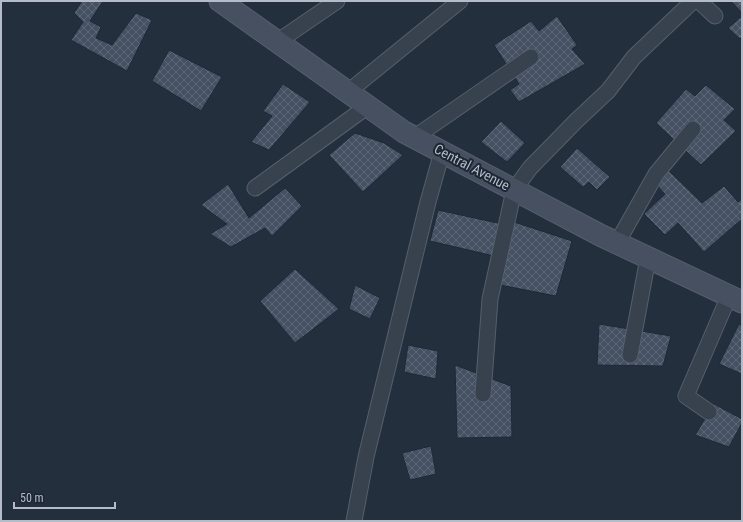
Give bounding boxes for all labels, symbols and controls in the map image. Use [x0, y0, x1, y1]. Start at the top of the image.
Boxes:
street label: Central Avenue [432, 140, 513, 194]
scale bar [14, 484, 115, 510]
text: 50 m [20, 491, 44, 505]

